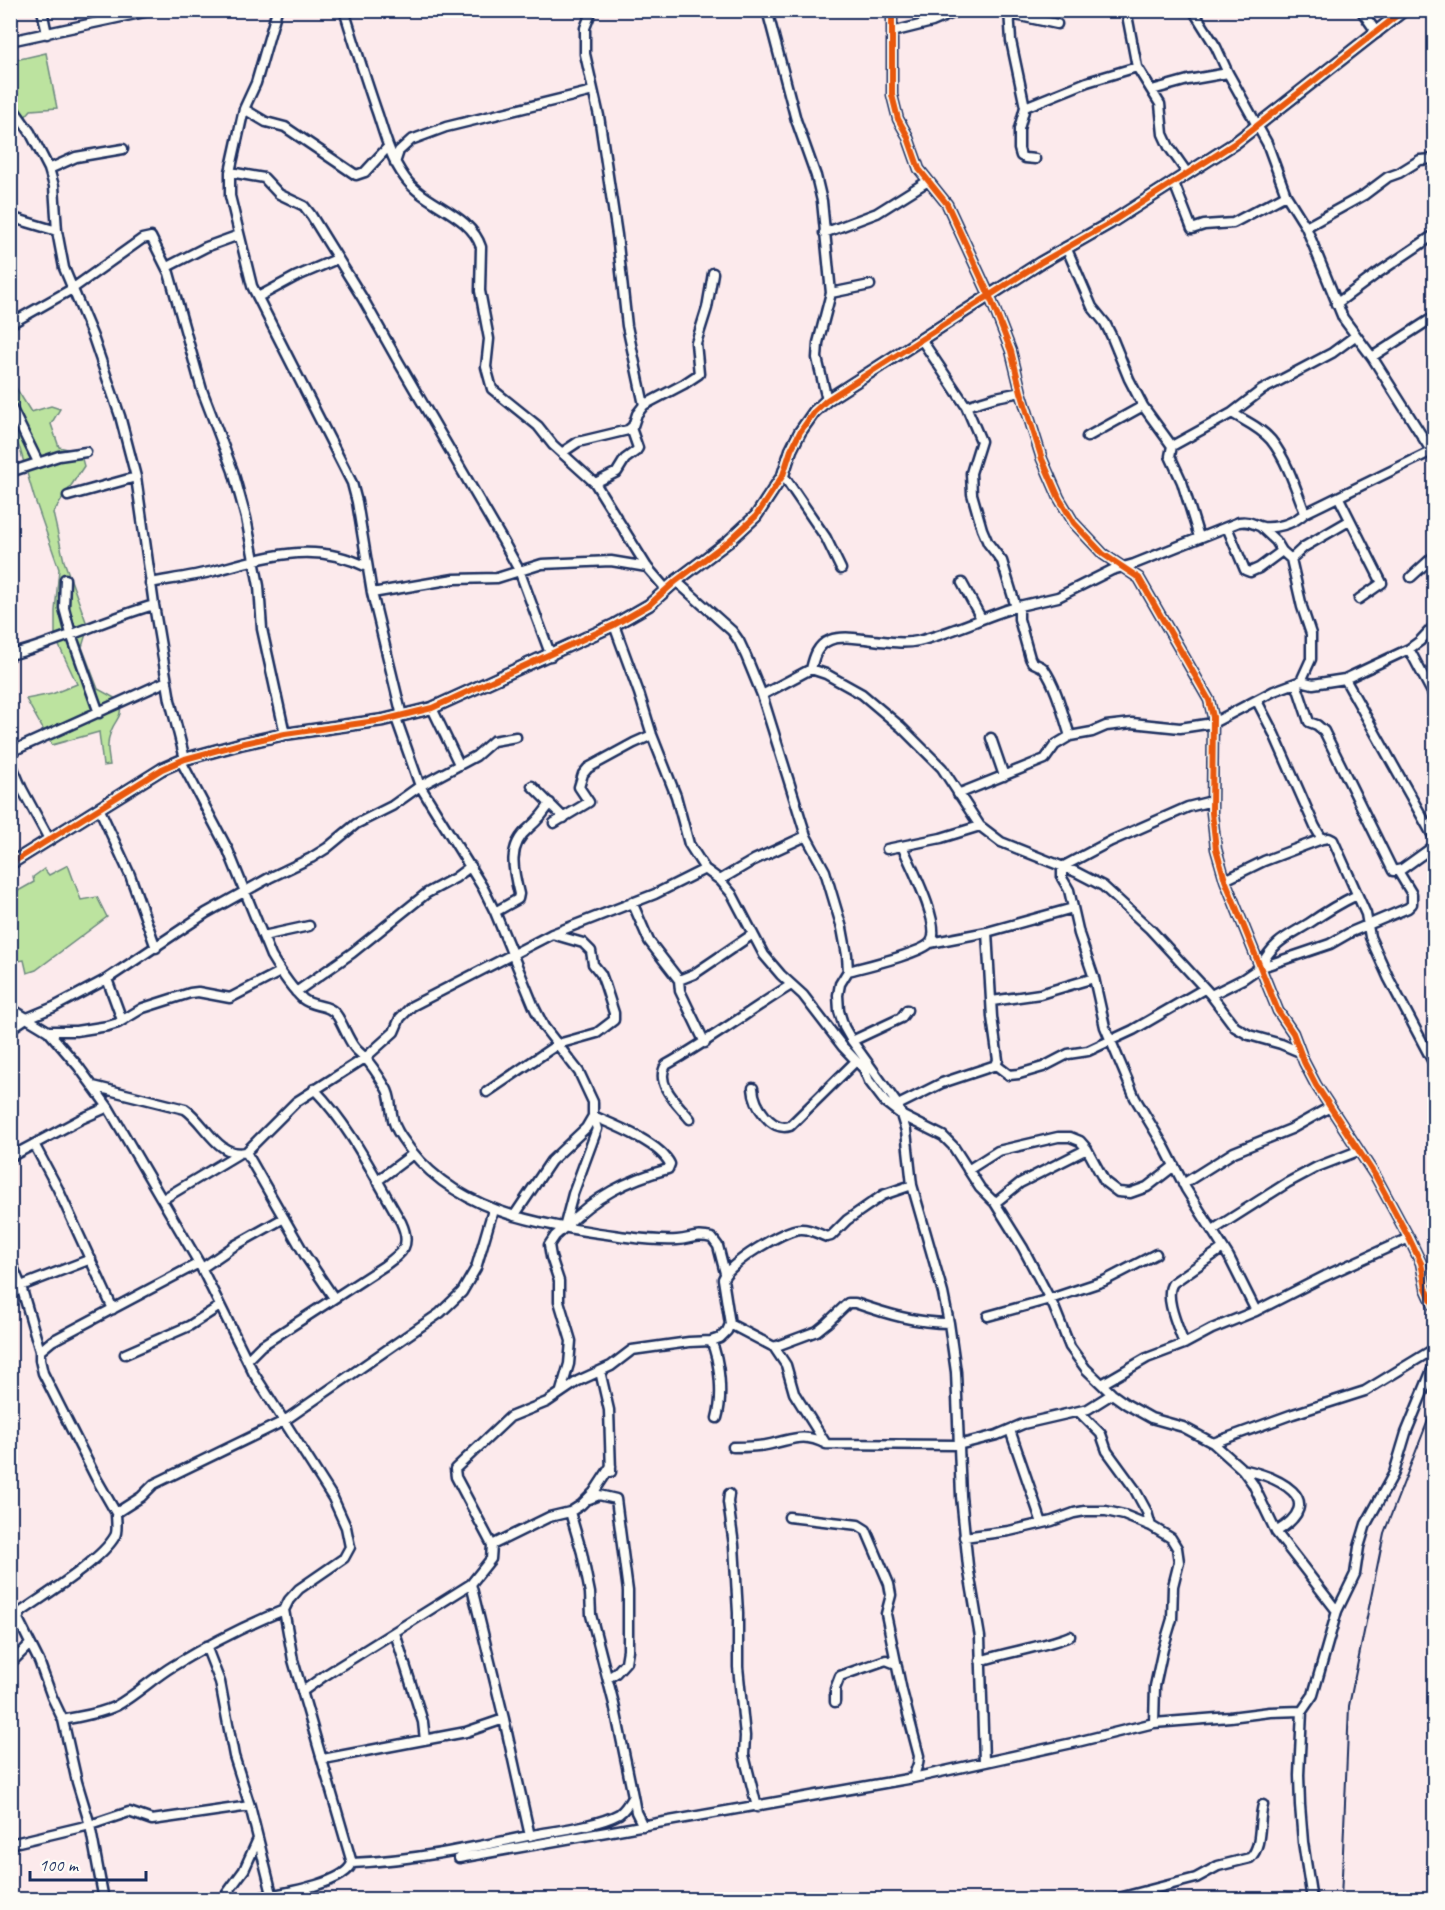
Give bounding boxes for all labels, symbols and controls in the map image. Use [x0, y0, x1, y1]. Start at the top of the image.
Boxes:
scale bar [30, 1844, 146, 1882]
text: 100 m [39, 1854, 80, 1876]

